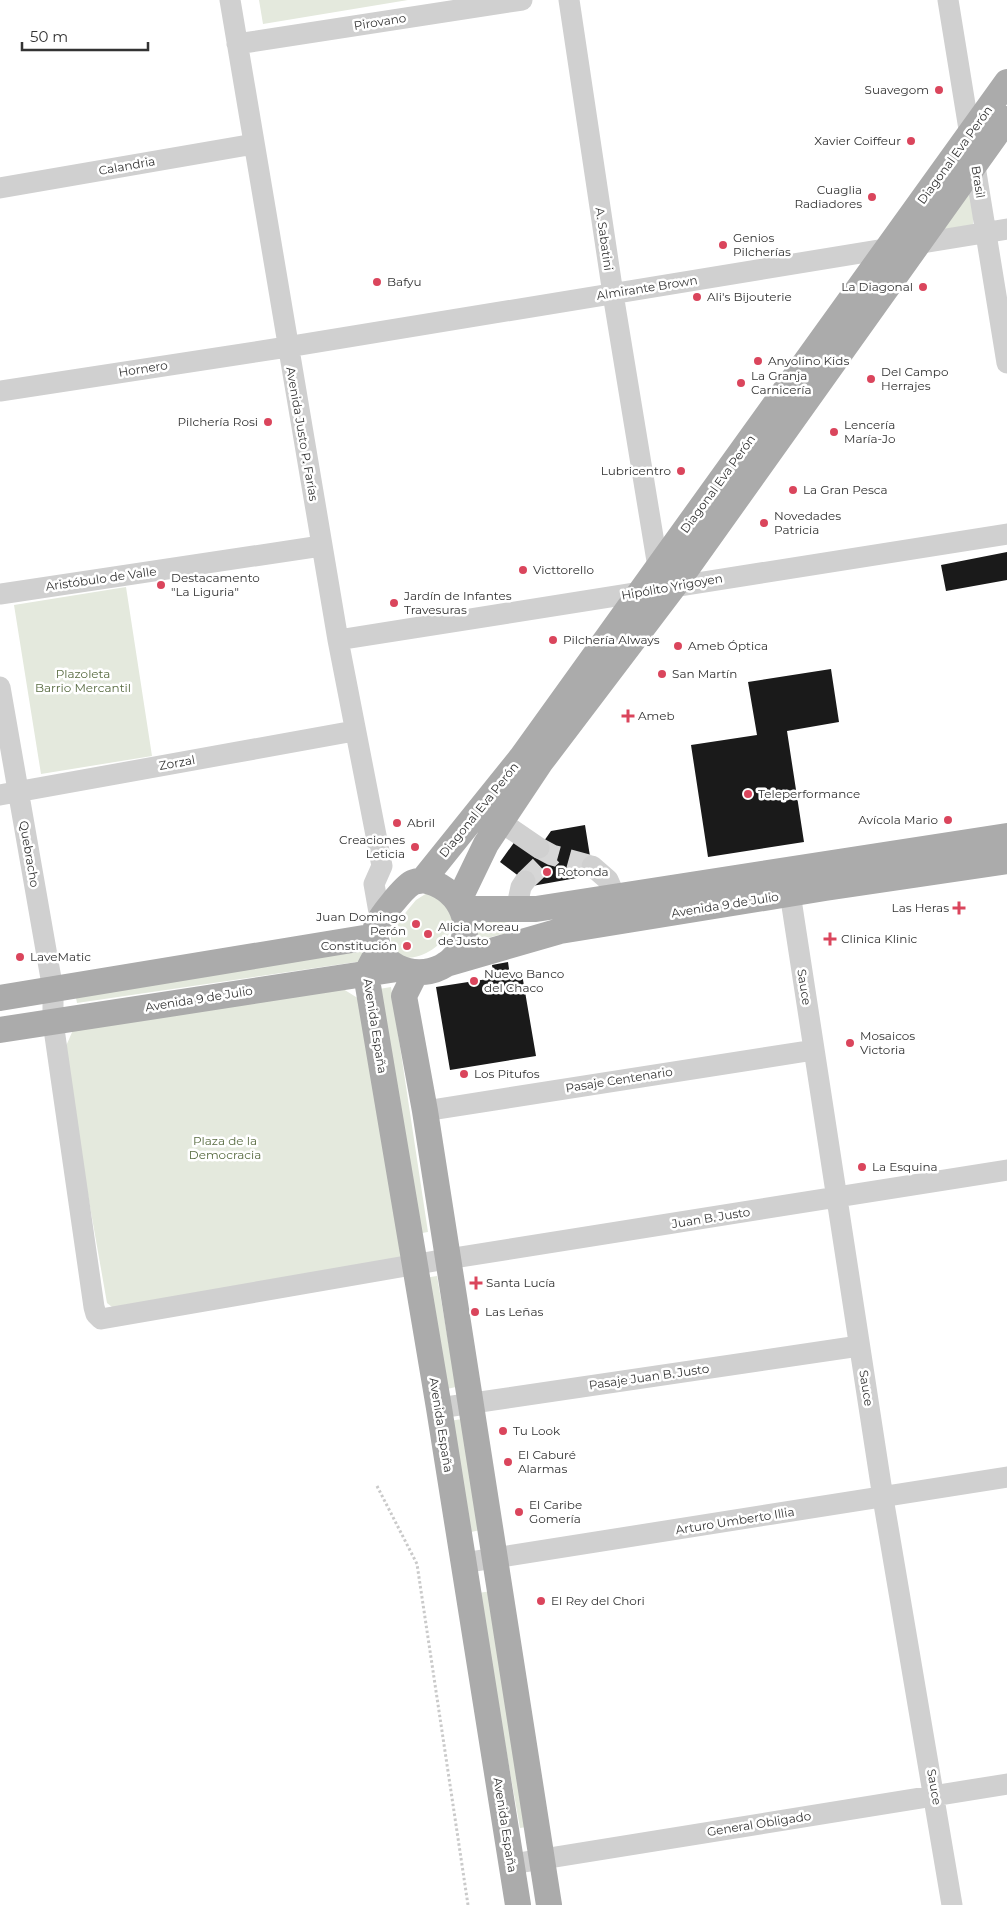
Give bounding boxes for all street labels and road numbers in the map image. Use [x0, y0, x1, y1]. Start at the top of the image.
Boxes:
street label: Pirovano [353, 10, 407, 33]
street label: Diagonal Eva Perón [914, 103, 995, 207]
street label: Calandria [97, 153, 156, 178]
street label: Brasil [969, 165, 988, 199]
street label: A. Sabatini [593, 206, 616, 272]
street label: Almirante Brown [595, 272, 698, 303]
street label: Hornero [117, 357, 169, 380]
street label: Avenida Justo P. Farías [283, 366, 322, 502]
street label: Diagonal Eva Perón [677, 432, 758, 536]
street label: Aristóbulo de Valle [45, 563, 157, 594]
street label: Hipólito Yrigoyen [620, 570, 724, 603]
street label: Zorzal [158, 752, 196, 773]
street label: Diagonal Eva Perón [436, 759, 522, 860]
street label: Quebracho [16, 820, 43, 888]
street label: Avenida 9 de Julio [670, 889, 780, 920]
street label: Sauce [794, 968, 815, 1006]
street label: Avenida España [361, 977, 390, 1074]
street label: Avenida 9 de Julio [144, 983, 254, 1014]
street label: Pasaje Centenario [564, 1064, 674, 1095]
street label: Juan B. Justo [670, 1204, 751, 1231]
street label: Pasaje Juan B. Justo [588, 1361, 710, 1392]
street label: Sauce [856, 1369, 877, 1407]
street label: Avenida España [427, 1376, 456, 1473]
street label: Arturo Umberto Illia [674, 1504, 795, 1537]
street label: Sauce [924, 1768, 945, 1806]
street label: Avenida España [491, 1776, 520, 1873]
street label: General Obligado [706, 1808, 812, 1839]

